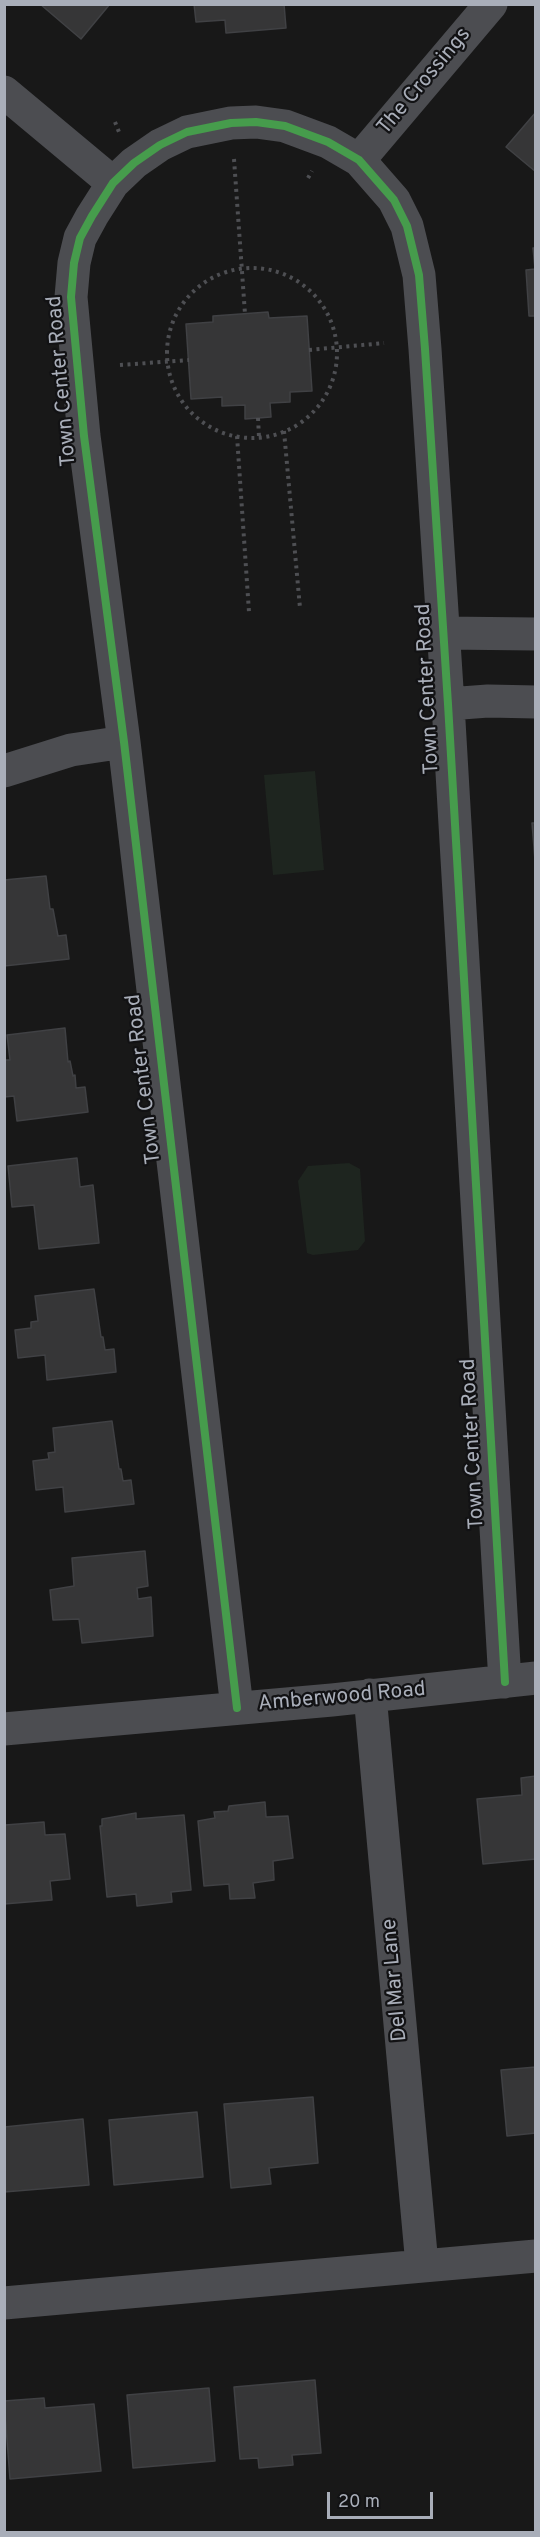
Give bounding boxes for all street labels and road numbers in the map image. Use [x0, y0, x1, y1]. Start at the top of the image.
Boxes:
street label: The Crossings [373, 23, 477, 141]
street label: Town Center Road [43, 295, 83, 467]
street label: Town Center Road [412, 603, 446, 775]
street label: Town Center Road [122, 992, 168, 1166]
street label: Town Center Road [457, 1358, 491, 1530]
street label: Amberwood Road [257, 1678, 427, 1718]
street label: Del Mar Lane [378, 1918, 414, 2042]

